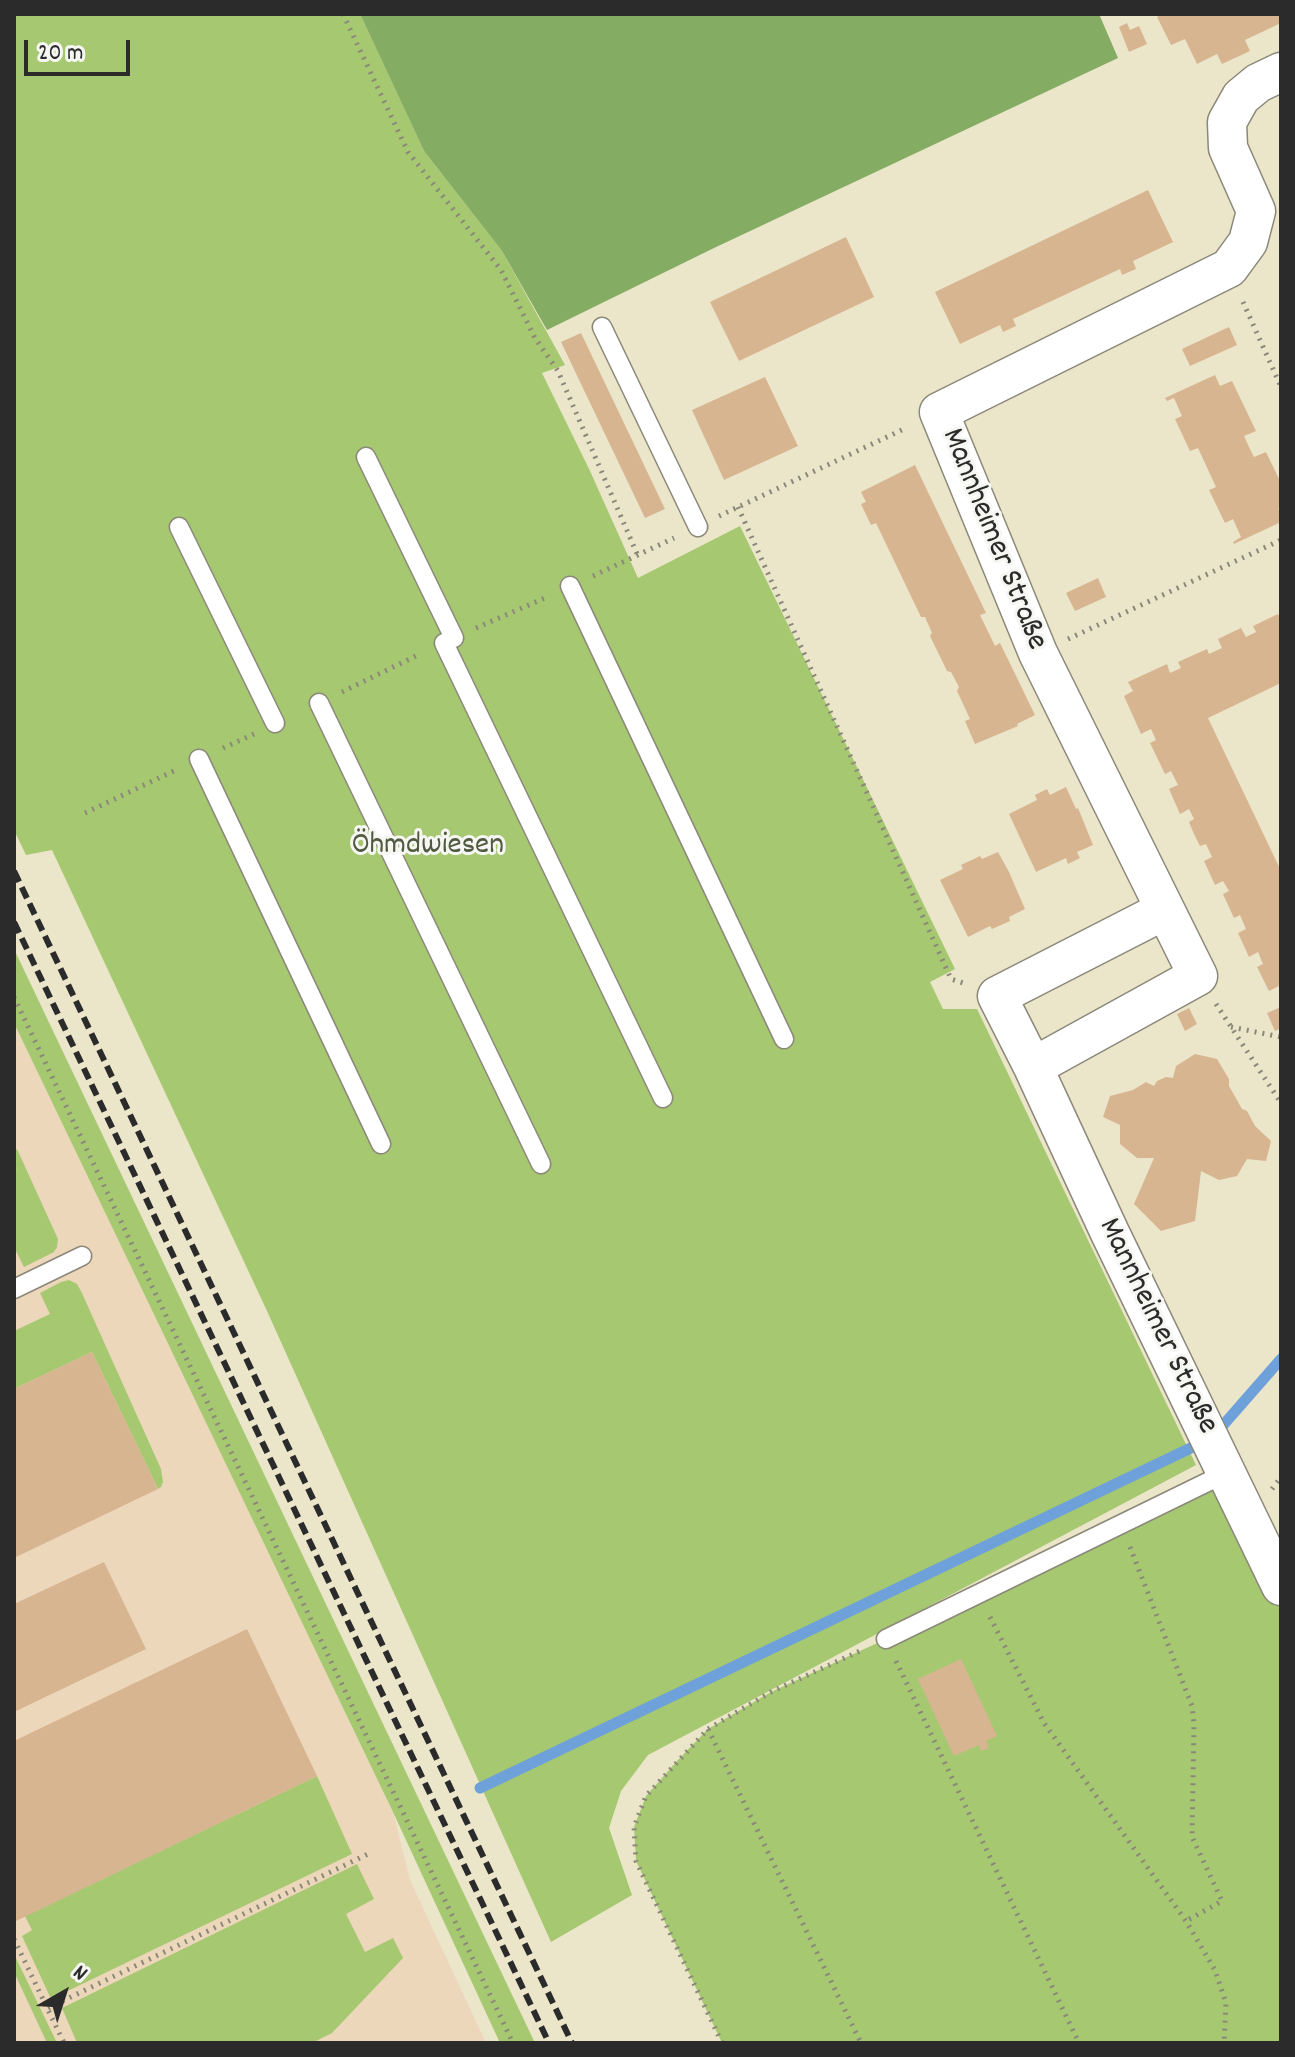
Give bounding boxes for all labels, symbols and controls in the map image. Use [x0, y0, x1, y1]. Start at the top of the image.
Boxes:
scale bar [28, 24, 134, 74]
text: 20 m [38, 37, 84, 71]
street label: Mannheimer Straße [930, 424, 1054, 656]
park label: Öhmdwiesen [352, 829, 504, 867]
street label: Mannheimer Straße [1087, 1213, 1225, 1441]
north arrow [24, 1953, 104, 2033]
text: N [65, 1958, 93, 1989]

